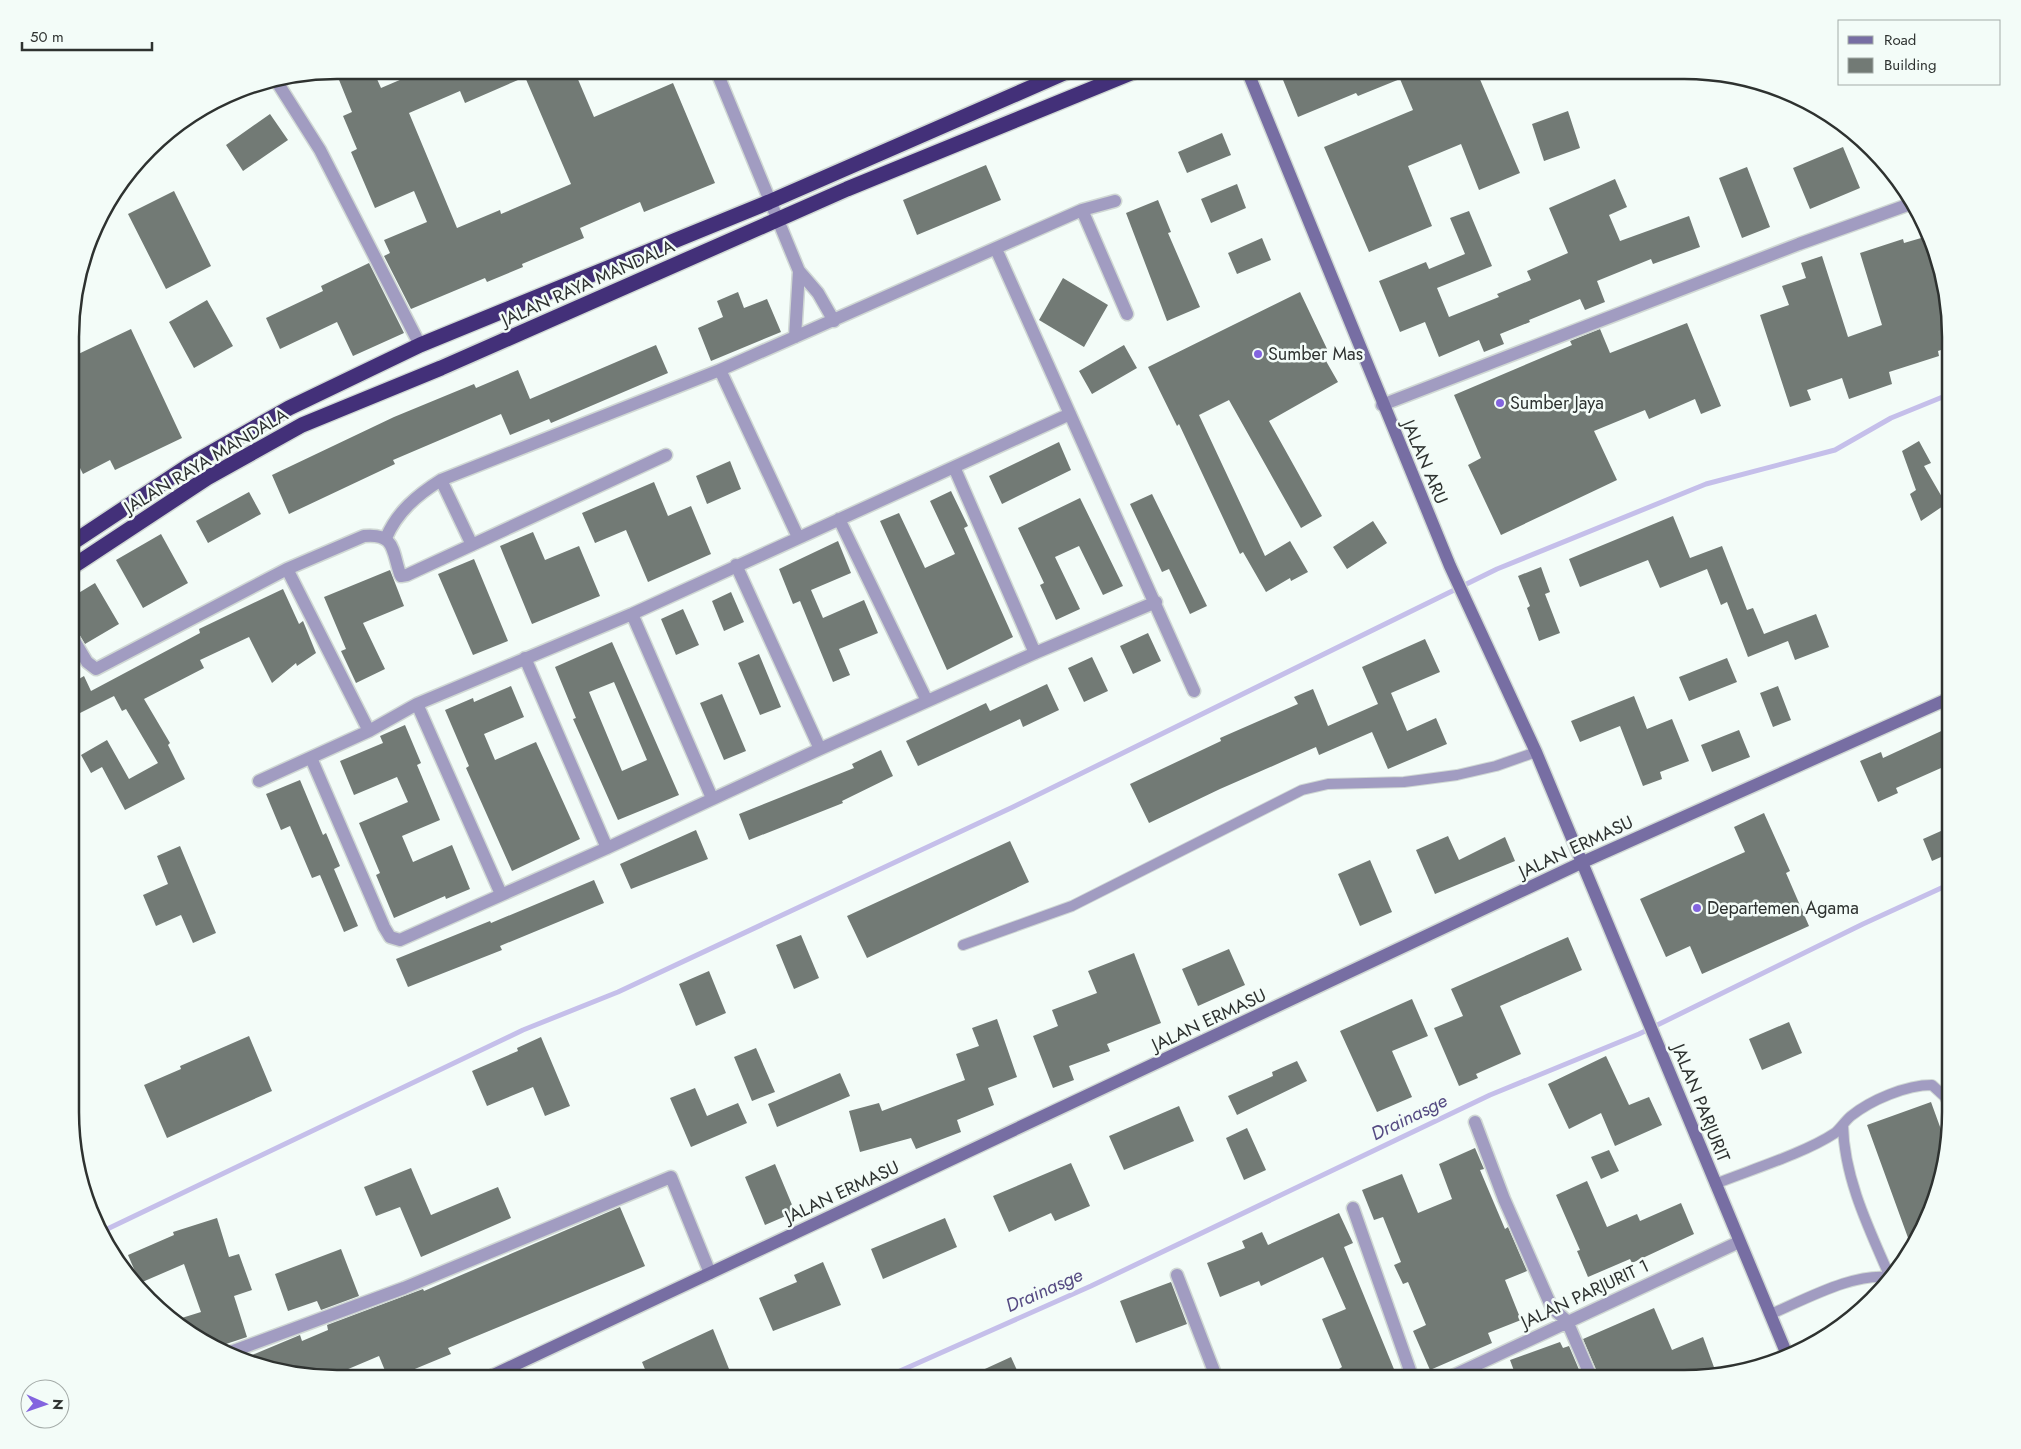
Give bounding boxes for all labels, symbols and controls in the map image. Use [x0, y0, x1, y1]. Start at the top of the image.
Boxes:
scale bar [22, 20, 152, 52]
legend [1838, 20, 2001, 85]
text: 50 m [30, 26, 64, 48]
text: Road [1884, 29, 1916, 51]
text: Building [1884, 54, 1936, 76]
street label: JALAN RAYA MANDALA [496, 233, 679, 334]
place label: Sumber Mas [1268, 341, 1363, 367]
marker: Sumber Mas [1252, 348, 1264, 360]
place label: Sumber Jaya [1510, 390, 1604, 416]
marker: Sumber Jaya [1494, 397, 1506, 409]
street label: JALAN RAYA MANDALA [118, 402, 293, 521]
street label: JALAN ARU [1395, 414, 1454, 508]
street label: JALAN ERMASU [1513, 809, 1638, 886]
place label: Departemen Agama [1707, 895, 1859, 921]
marker: Departemen Agama [1691, 902, 1703, 914]
street label: JALAN ERMASU [1146, 982, 1271, 1059]
street label: JALAN PARJURIT [1665, 1038, 1737, 1166]
water label: Drainasge [1366, 1087, 1452, 1147]
street label: JALAN ERMASU [779, 1154, 904, 1231]
street label: JALAN PARJURIT 1 [1515, 1253, 1653, 1336]
water label: Drainasge [1001, 1261, 1087, 1319]
north arrow [20, 1379, 70, 1429]
text: N [48, 1399, 68, 1410]

